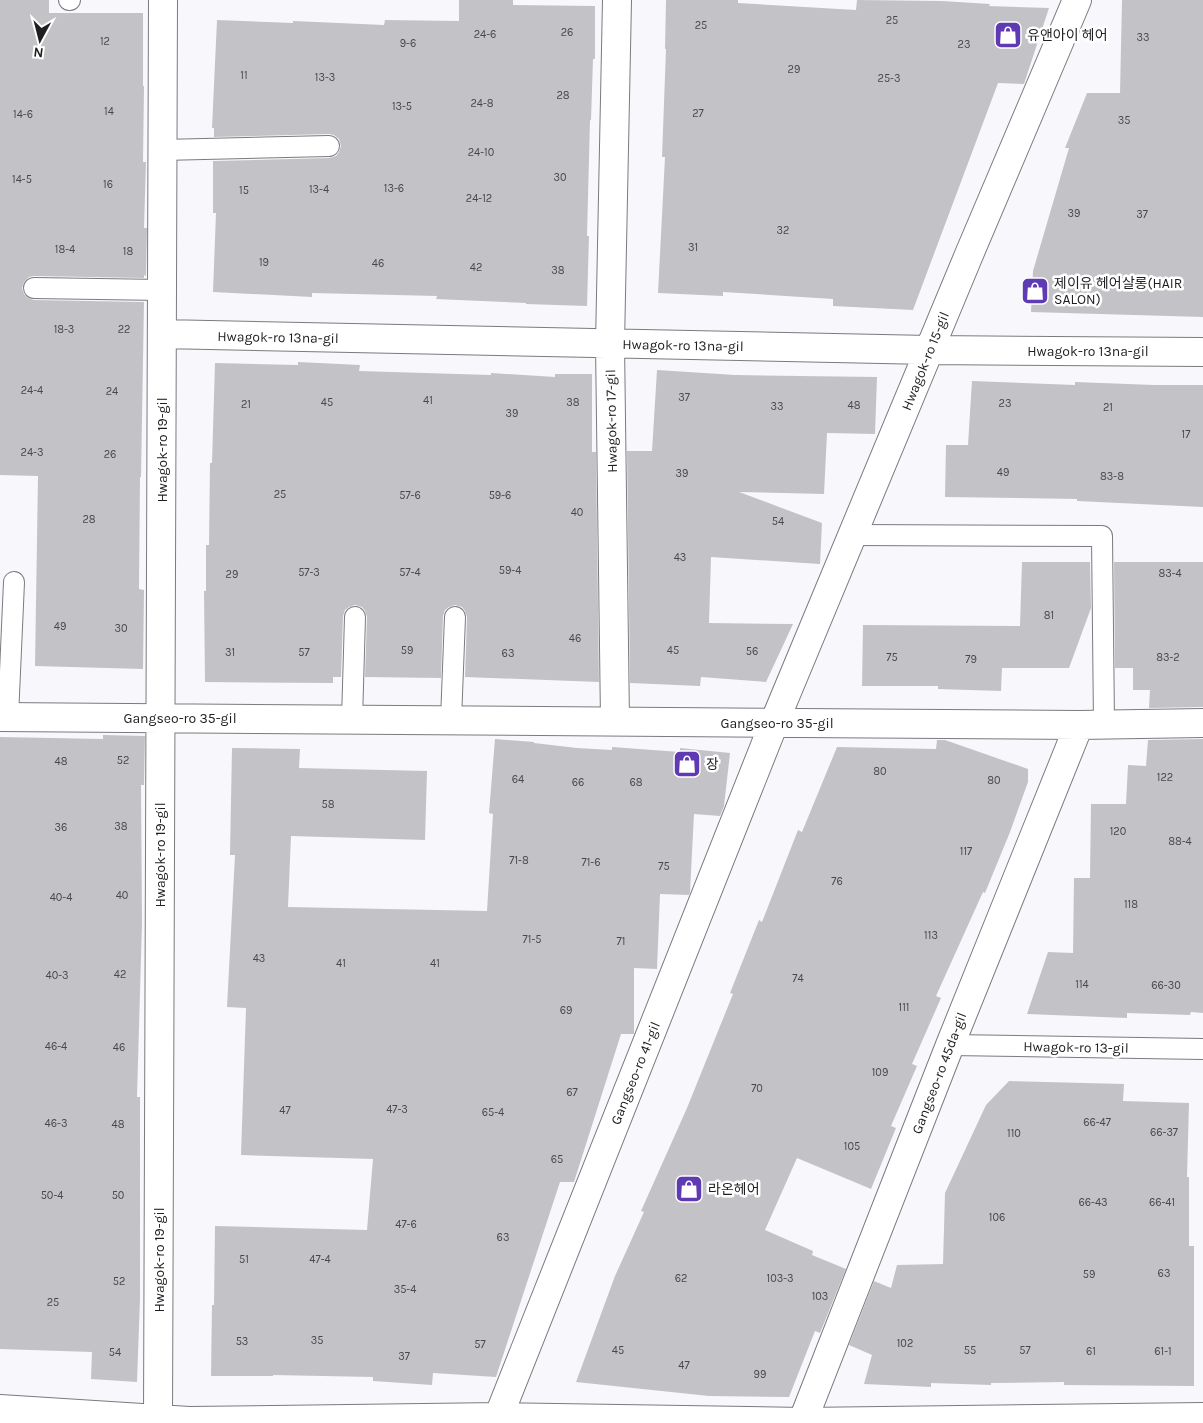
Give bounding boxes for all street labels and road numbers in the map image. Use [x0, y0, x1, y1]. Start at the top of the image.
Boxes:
street label: Hwagok-ro 15-gil [898, 309, 953, 413]
street label: Hwagok-ro 13na-gil [217, 328, 339, 347]
street label: Hwagok-ro 13na-gil [622, 336, 744, 355]
street label: Hwagok-ro 13na-gil [1027, 343, 1149, 360]
street label: Hwagok-ro 17-gil [602, 369, 621, 473]
street label: Hwagok-ro 19-gil [154, 397, 171, 503]
street label: Gangseo-ro 35-gil [123, 710, 237, 727]
street label: Gangseo-ro 35-gil [720, 715, 834, 732]
street label: Hwagok-ro 19-gil [152, 802, 169, 908]
street label: Gangseo-ro 45da-gil [908, 1010, 970, 1136]
street label: Gangseo-ro 41-gil [607, 1019, 664, 1127]
street label: Hwagok-ro 13-gil [1023, 1038, 1129, 1057]
street label: Hwagok-ro 19-gil [151, 1207, 168, 1313]

